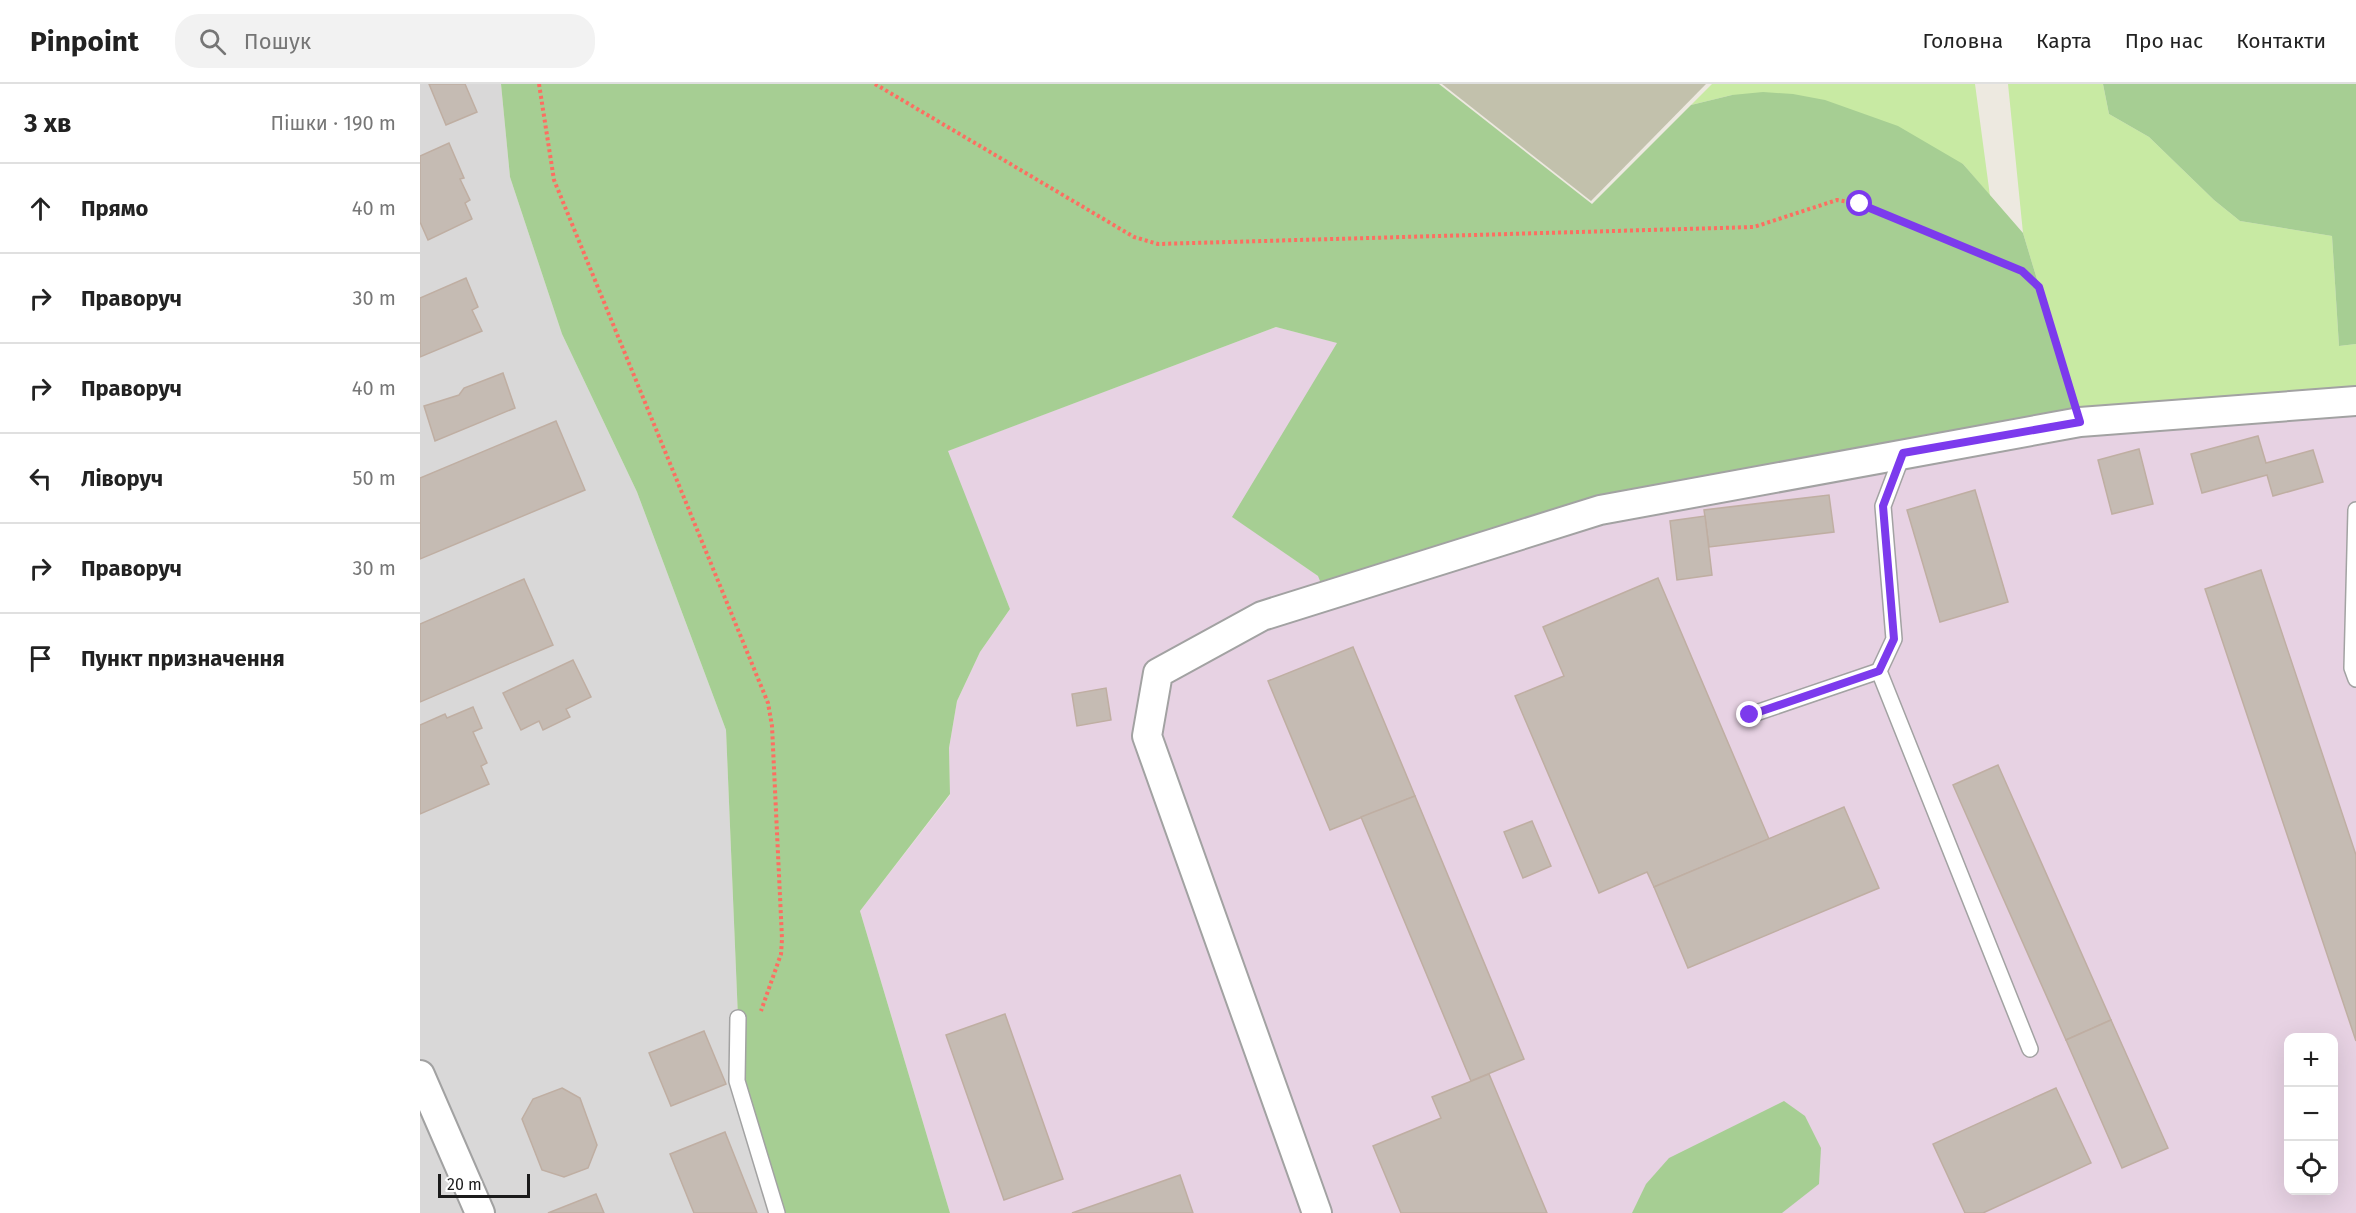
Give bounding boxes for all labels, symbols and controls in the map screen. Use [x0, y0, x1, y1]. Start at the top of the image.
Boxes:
search box [175, 14, 595, 68]
text: Pinpoint [30, 25, 139, 58]
icon: search [196, 25, 229, 58]
text: Пошук [244, 28, 311, 55]
text: Головна [1922, 28, 2003, 54]
text: Карта [2036, 28, 2092, 54]
text: Про нас [2125, 28, 2203, 54]
text: Контакти [2236, 28, 2326, 54]
text: 3 хв [24, 108, 71, 139]
text: Пішки · 190 m [270, 111, 396, 135]
route start [1846, 190, 1872, 216]
icon: ahead [24, 192, 57, 225]
text: Прямо [81, 195, 148, 222]
text: 40 m [352, 196, 396, 220]
icon: right [24, 282, 57, 315]
text: Праворуч [81, 285, 182, 312]
text: 30 m [352, 286, 396, 310]
icon: right [24, 372, 57, 405]
text: Праворуч [81, 375, 182, 402]
text: 40 m [352, 376, 396, 400]
icon: left [24, 462, 57, 495]
text: Ліворуч [81, 465, 163, 492]
text: 50 m [352, 466, 396, 490]
icon: right [24, 552, 57, 585]
text: Праворуч [81, 555, 182, 582]
text: 30 m [352, 556, 396, 580]
icon: arrive [24, 642, 57, 675]
text: Пункт призначення [81, 645, 285, 672]
route end [1736, 701, 1762, 727]
map controls [2284, 1033, 2338, 1195]
button: + [2284, 1033, 2338, 1087]
button: − [2284, 1087, 2338, 1141]
button: locate [2284, 1141, 2338, 1195]
scale bar [438, 1171, 530, 1198]
text: 20 m [447, 1175, 482, 1194]

